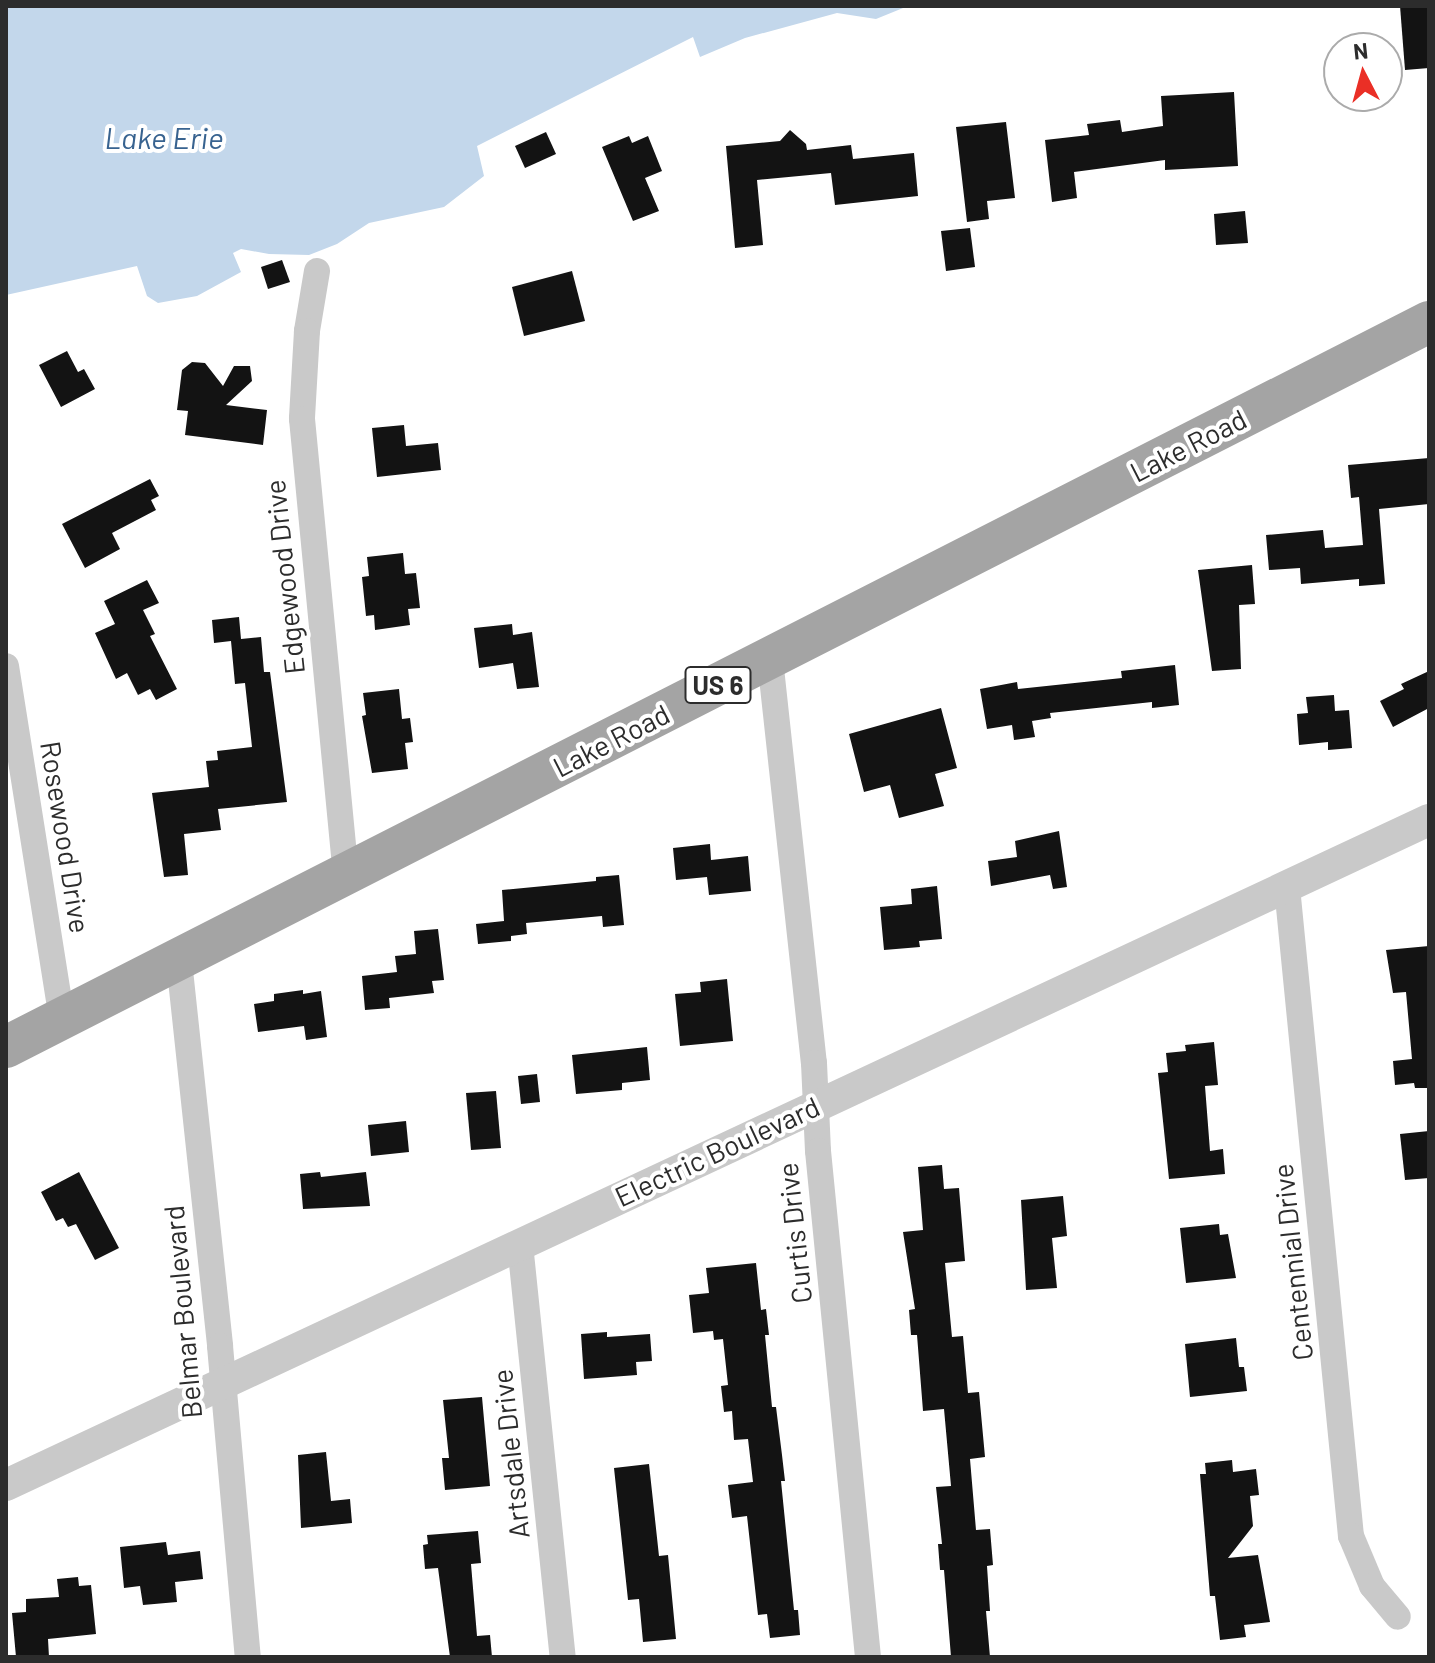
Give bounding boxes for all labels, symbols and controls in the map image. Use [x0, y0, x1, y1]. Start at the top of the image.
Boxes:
north arrow [1323, 32, 1403, 112]
text: N [1352, 36, 1369, 64]
water label: Lake Erie [105, 119, 223, 155]
street label: Lake Road [1124, 401, 1252, 489]
street label: Edgewood Drive [257, 478, 311, 676]
road number: US 6 [684, 663, 752, 707]
street label: Lake Road [547, 696, 675, 784]
street label: Rosewood Drive [34, 739, 98, 935]
street label: Electric Boulevard [609, 1089, 825, 1213]
street label: Curtis Drive [770, 1161, 818, 1305]
street label: Centennial Drive [1265, 1162, 1319, 1362]
street label: Belmar Boulevard [156, 1204, 208, 1420]
street label: Artsdale Drive [484, 1368, 536, 1540]

